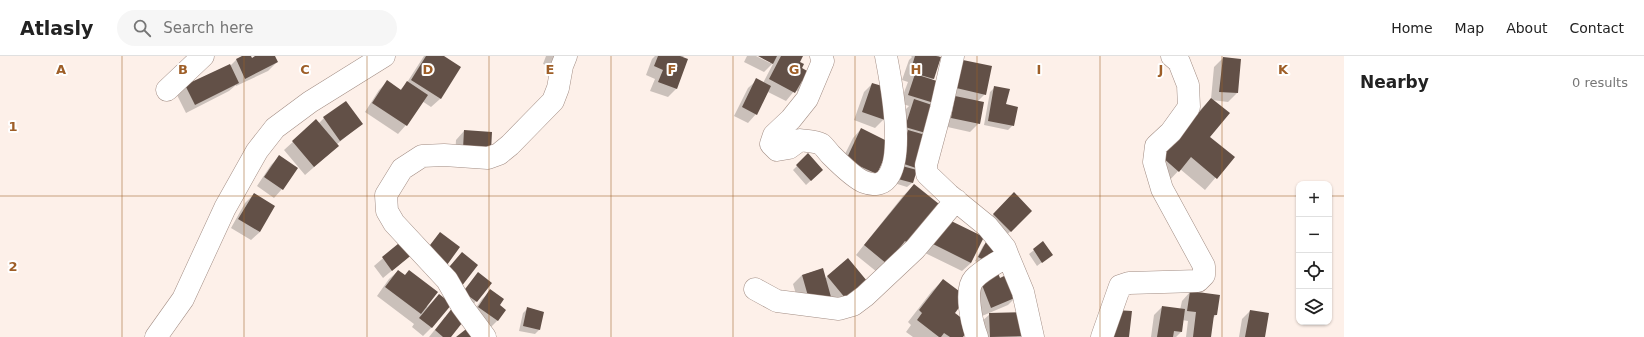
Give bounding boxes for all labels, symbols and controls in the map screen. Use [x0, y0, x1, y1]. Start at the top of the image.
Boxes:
search box [117, 10, 397, 46]
text: Atlasly [20, 17, 93, 39]
icon: search [131, 17, 153, 39]
text: Search here [163, 19, 253, 37]
text: Home [1391, 20, 1433, 36]
text: Map [1455, 20, 1484, 36]
text: About [1506, 20, 1548, 36]
text: Contact [1570, 20, 1624, 36]
text: A [56, 62, 66, 77]
text: B [178, 62, 188, 77]
text: C [300, 62, 310, 77]
text: D [423, 62, 434, 77]
text: E [546, 62, 554, 77]
text: F [668, 62, 676, 77]
text: G [789, 62, 799, 77]
text: H [911, 62, 921, 77]
text: I [1037, 62, 1041, 77]
text: J [1158, 62, 1163, 77]
text: K [1278, 62, 1289, 77]
text: Nearby [1360, 72, 1429, 92]
text: 0 results [1572, 75, 1628, 90]
text: 1 [8, 119, 18, 134]
map controls [1296, 181, 1332, 325]
button: + [1296, 181, 1332, 217]
button: − [1296, 217, 1332, 253]
button: locate [1296, 253, 1332, 289]
text: 2 [8, 259, 18, 274]
button: layers [1296, 289, 1332, 325]

